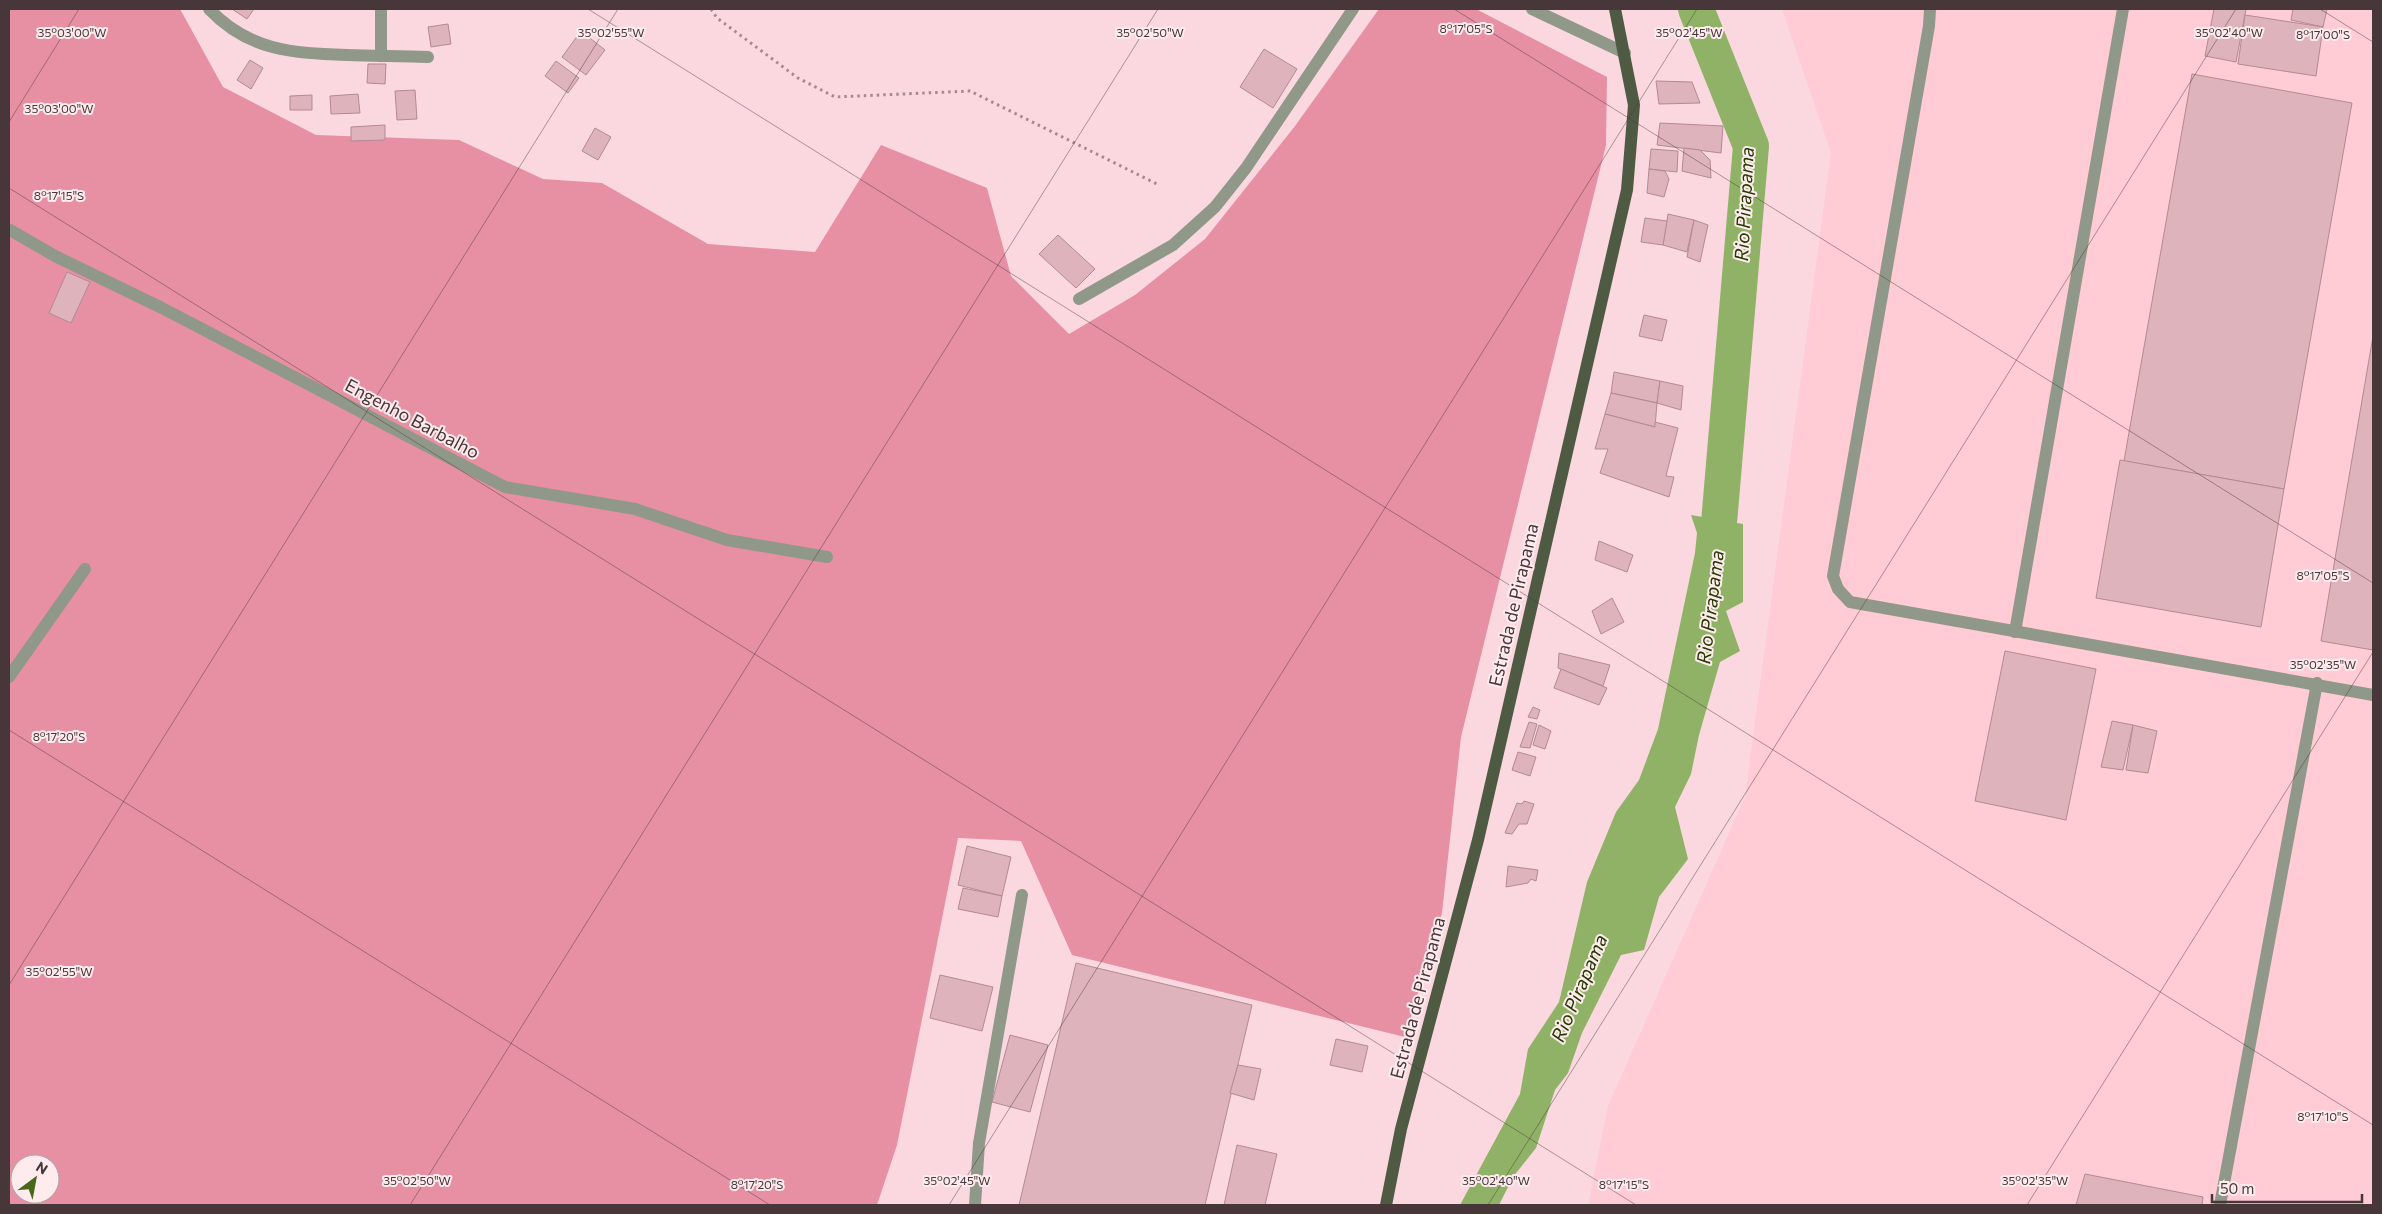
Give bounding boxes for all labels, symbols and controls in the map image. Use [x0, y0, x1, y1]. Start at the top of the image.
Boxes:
text: 8°17'05"S [1439, 21, 1493, 35]
text: 35°03'00"W [38, 25, 106, 39]
text: 35°02'55"W [578, 25, 644, 39]
text: 35°02'50"W [1116, 25, 1184, 39]
text: 35°02'45"W [1655, 25, 1723, 39]
text: 35°02'40"W [2195, 25, 2263, 39]
text: 8°17'00"S [2296, 27, 2350, 41]
text: 35°03'00"W [25, 101, 93, 115]
water label: Rio Pirapama [1729, 146, 1758, 262]
text: 8°17'15"S [34, 188, 84, 202]
street label: Engenho Barbalho [342, 373, 483, 463]
street label: Estrada de Pirapama [1484, 521, 1542, 688]
water label: Rio Pirapama [1691, 549, 1728, 665]
text: 8°17'05"S [2296, 568, 2350, 582]
text: 35°02'35"W [2290, 657, 2356, 671]
text: 8°17'20"S [33, 729, 85, 743]
street label: Estrada de Pirapama [1385, 914, 1449, 1081]
water label: Rio Pirapama [1546, 931, 1612, 1045]
text: 35°02'55"W [26, 964, 92, 978]
text: 8°17'10"S [2297, 1109, 2349, 1123]
north arrow [10, 1154, 60, 1204]
text: N [33, 1158, 51, 1178]
scale bar [2212, 1172, 2362, 1204]
text: 35°02'50"W [383, 1173, 451, 1187]
text: 35°02'45"W [923, 1173, 991, 1187]
text: 35°02'40"W [1462, 1173, 1530, 1187]
text: 35°02'35"W [2002, 1173, 2068, 1187]
text: 8°17'20"S [731, 1177, 783, 1191]
text: 8°17'15"S [1599, 1177, 1649, 1191]
text: 50 m [2220, 1179, 2254, 1197]

